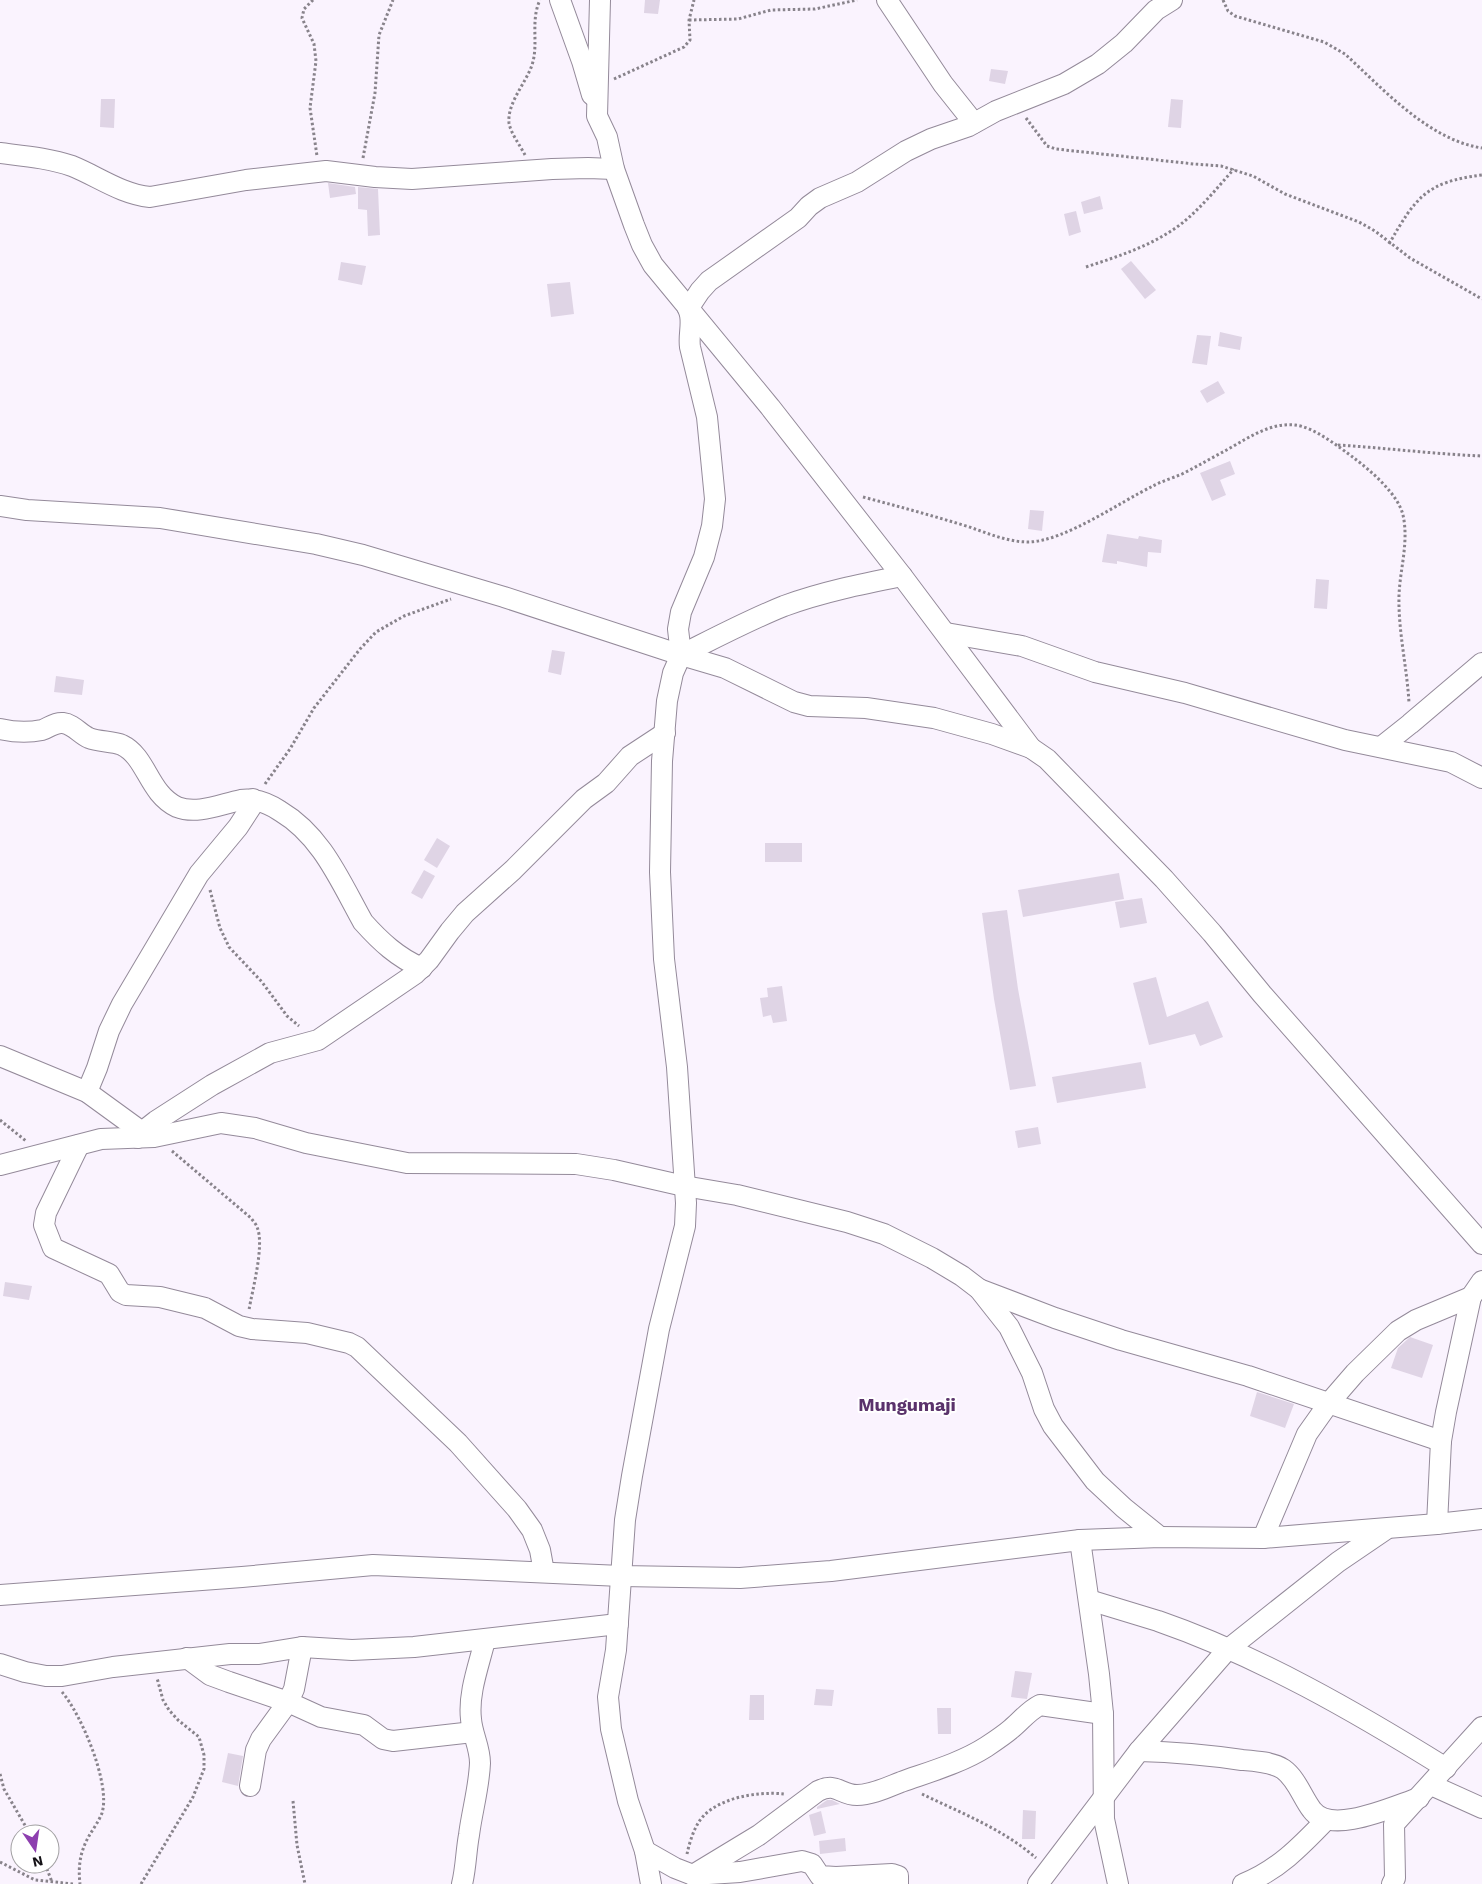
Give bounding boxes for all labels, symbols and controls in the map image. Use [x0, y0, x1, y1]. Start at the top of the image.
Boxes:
district label: Mungumaji [858, 1394, 956, 1415]
north arrow [10, 1824, 60, 1874]
text: N [31, 1853, 45, 1871]

